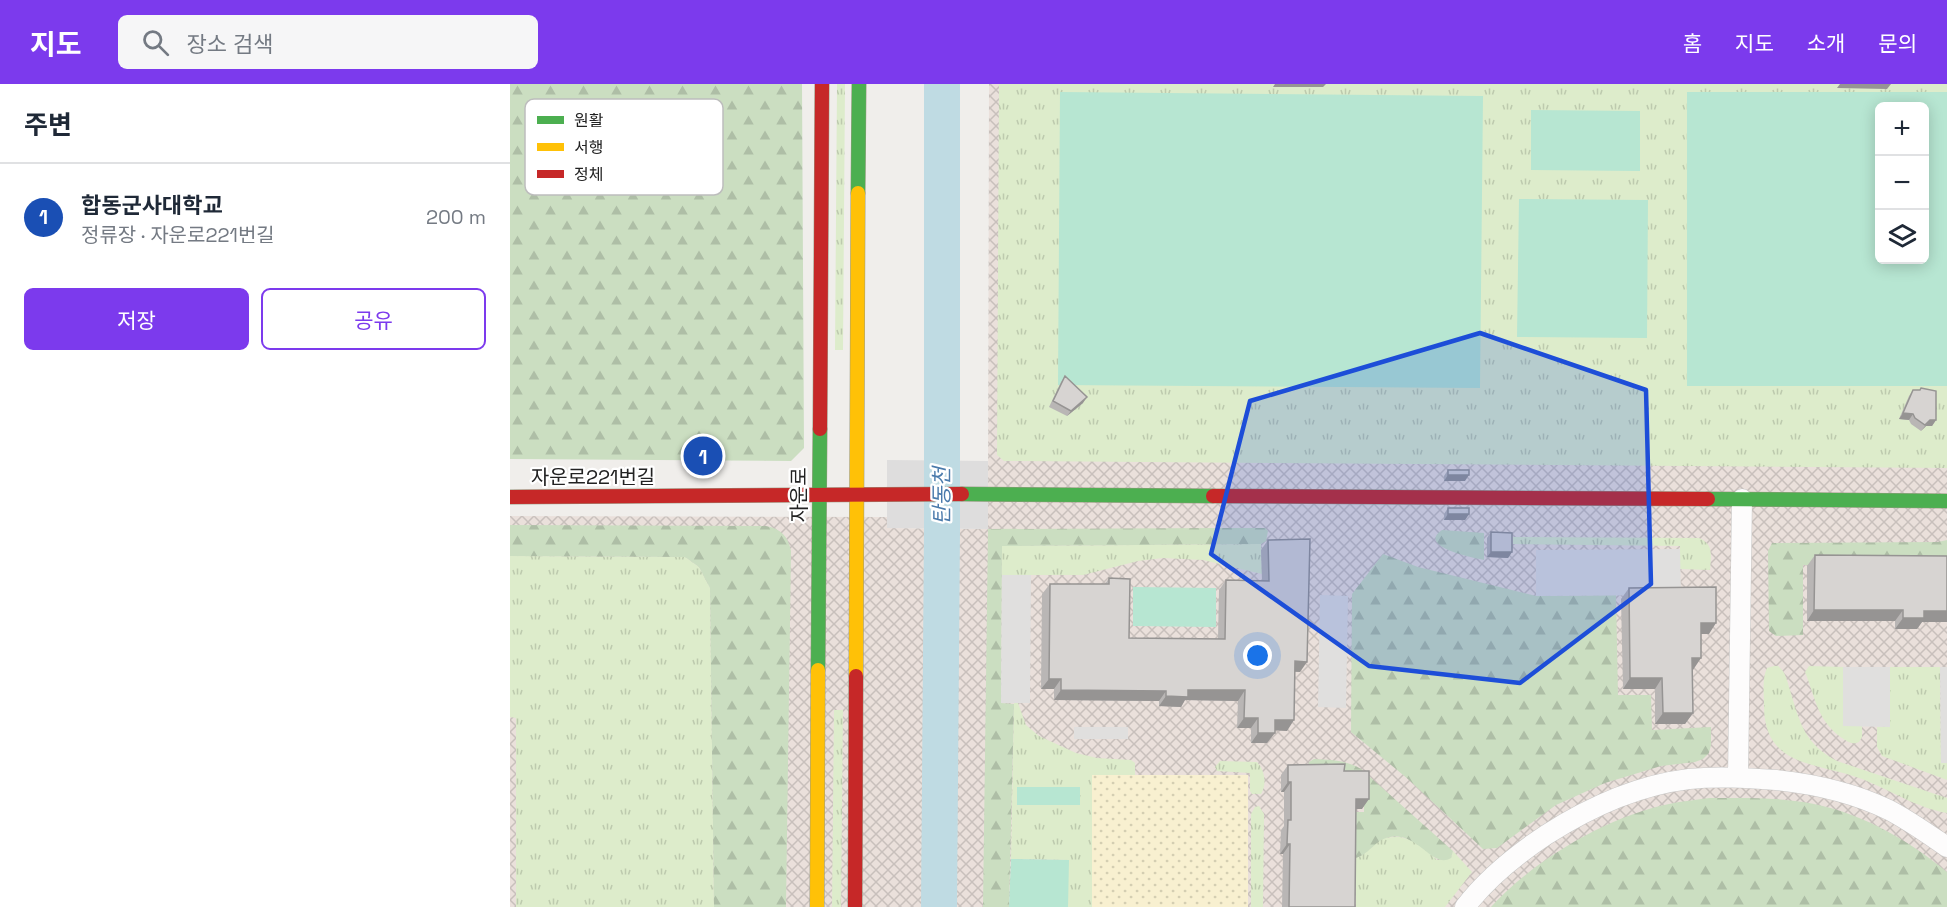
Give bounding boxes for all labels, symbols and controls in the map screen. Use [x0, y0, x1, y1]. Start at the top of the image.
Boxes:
search box [118, 15, 538, 69]
text: 지도 [30, 26, 82, 62]
icon: search [139, 26, 172, 59]
text: 장소 검색 [187, 30, 273, 58]
text: 홈 [1683, 30, 1702, 57]
text: 지도 [1735, 30, 1774, 57]
text: 소개 [1807, 30, 1845, 57]
text: 문의 [1878, 30, 1917, 57]
legend [525, 99, 723, 195]
map controls [1875, 102, 1929, 264]
button: + [1875, 102, 1929, 156]
text: 주변 [24, 108, 72, 142]
text: 원활 [574, 110, 604, 131]
text: 서행 [574, 137, 603, 158]
button: − [1875, 156, 1929, 210]
text: 정체 [574, 164, 603, 185]
text: 합동군사대학교 [81, 191, 223, 219]
text: 1 [39, 204, 48, 230]
text: 200 m [426, 204, 486, 230]
button: layers [1875, 210, 1929, 264]
text: 정류장 · 자운로221번길 [81, 222, 275, 248]
button: 저장 [24, 288, 249, 350]
button: 공유 [261, 288, 486, 350]
pin: 1 [684, 434, 722, 478]
street label: 자운로221번길 [531, 464, 655, 490]
water label: 탄동천 [928, 464, 955, 525]
street label: 자운로 [786, 467, 812, 523]
your location [1243, 641, 1272, 670]

